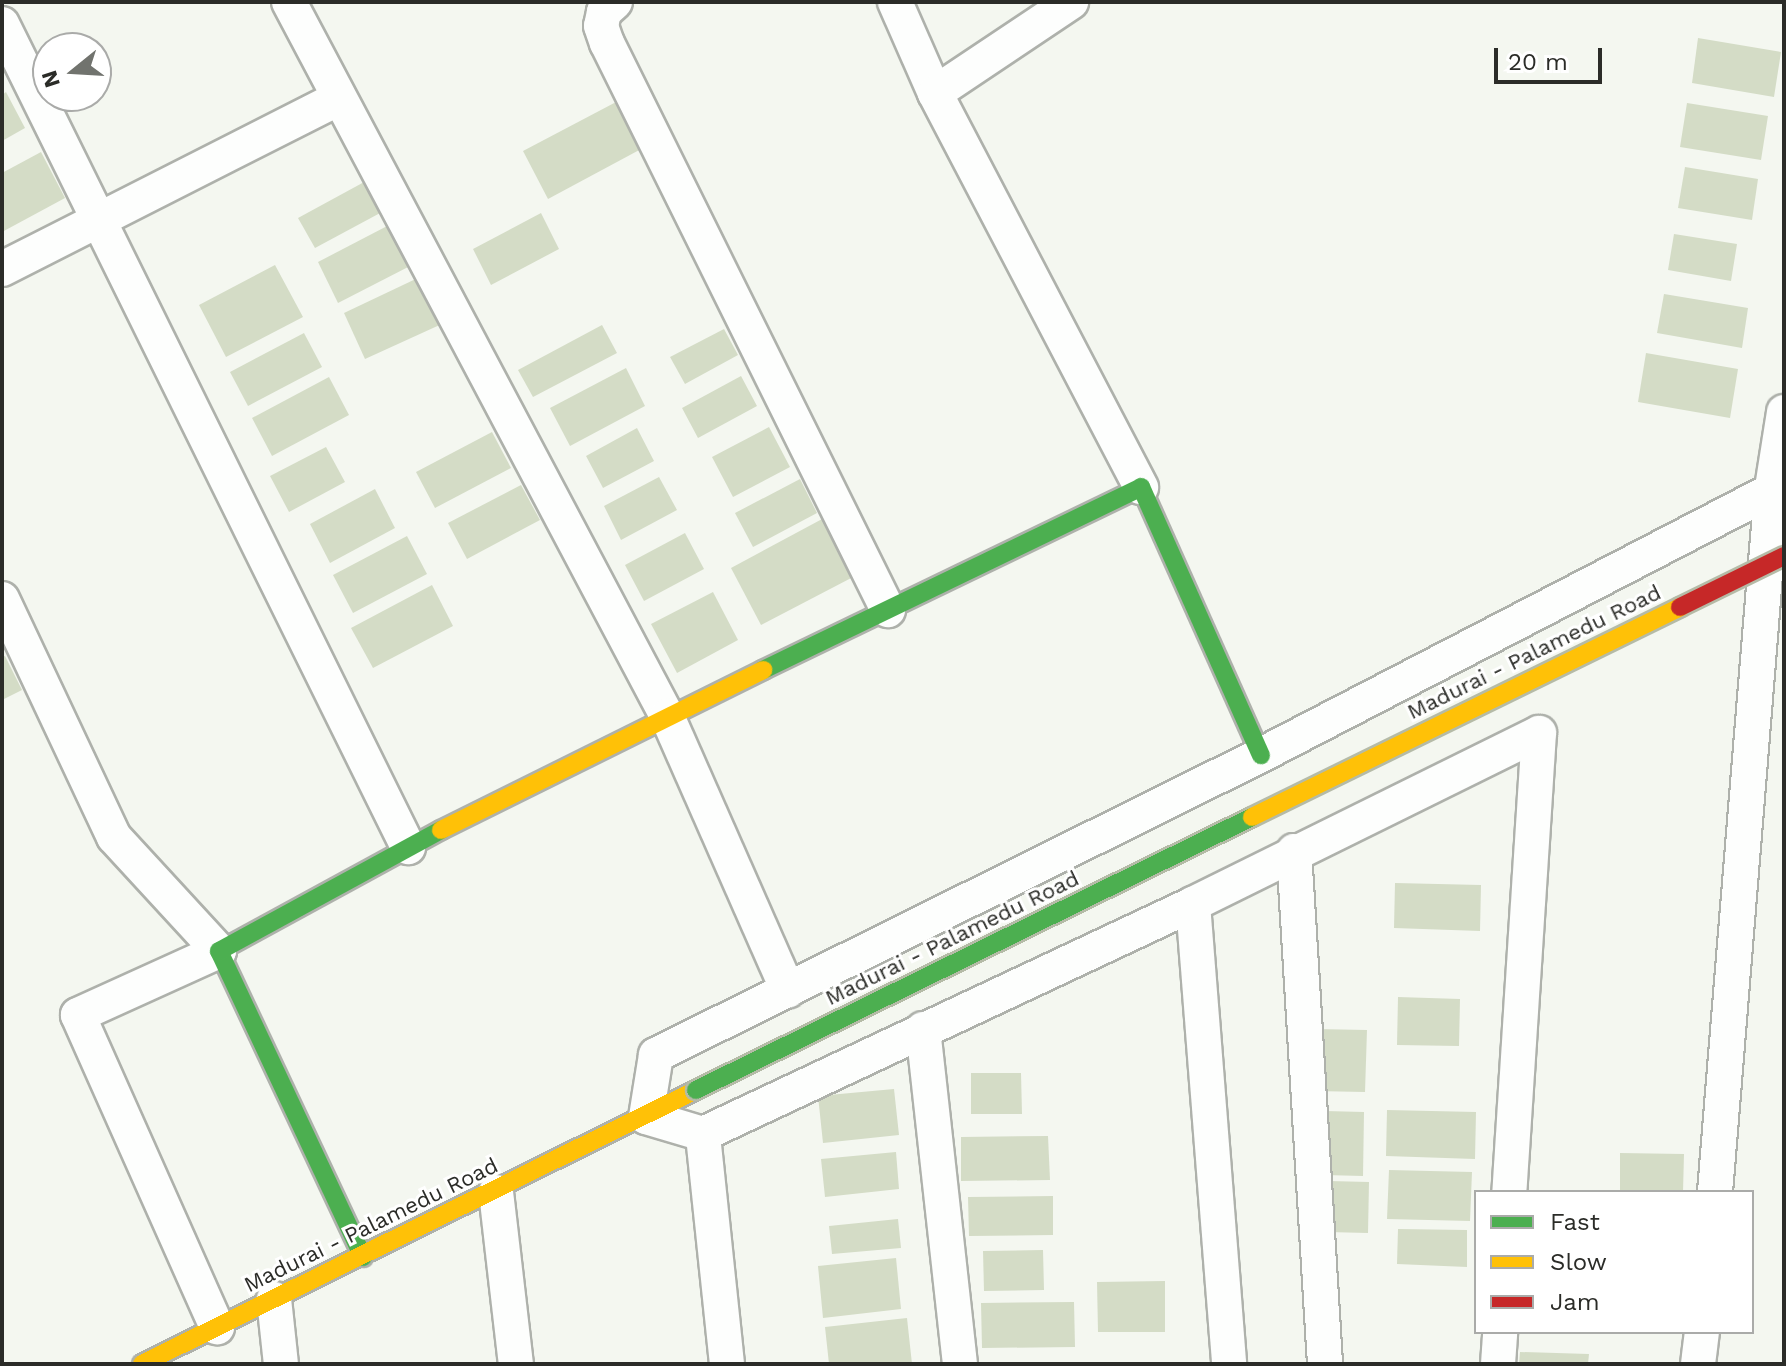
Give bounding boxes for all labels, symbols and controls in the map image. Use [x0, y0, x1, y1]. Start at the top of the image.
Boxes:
north arrow [32, 32, 112, 112]
scale bar [1498, 32, 1606, 82]
text: 20 m [1508, 48, 1568, 76]
text: N [36, 67, 65, 91]
street label: Madurai - Palamedu Road [1403, 579, 1665, 725]
street label: Madurai - Palamedu Road [821, 865, 1083, 1011]
street label: Madurai - Palamedu Road [240, 1152, 502, 1298]
legend [1474, 1190, 1754, 1334]
text: Fast [1550, 1208, 1600, 1236]
text: Slow [1550, 1248, 1607, 1276]
text: Jam [1550, 1288, 1600, 1316]

